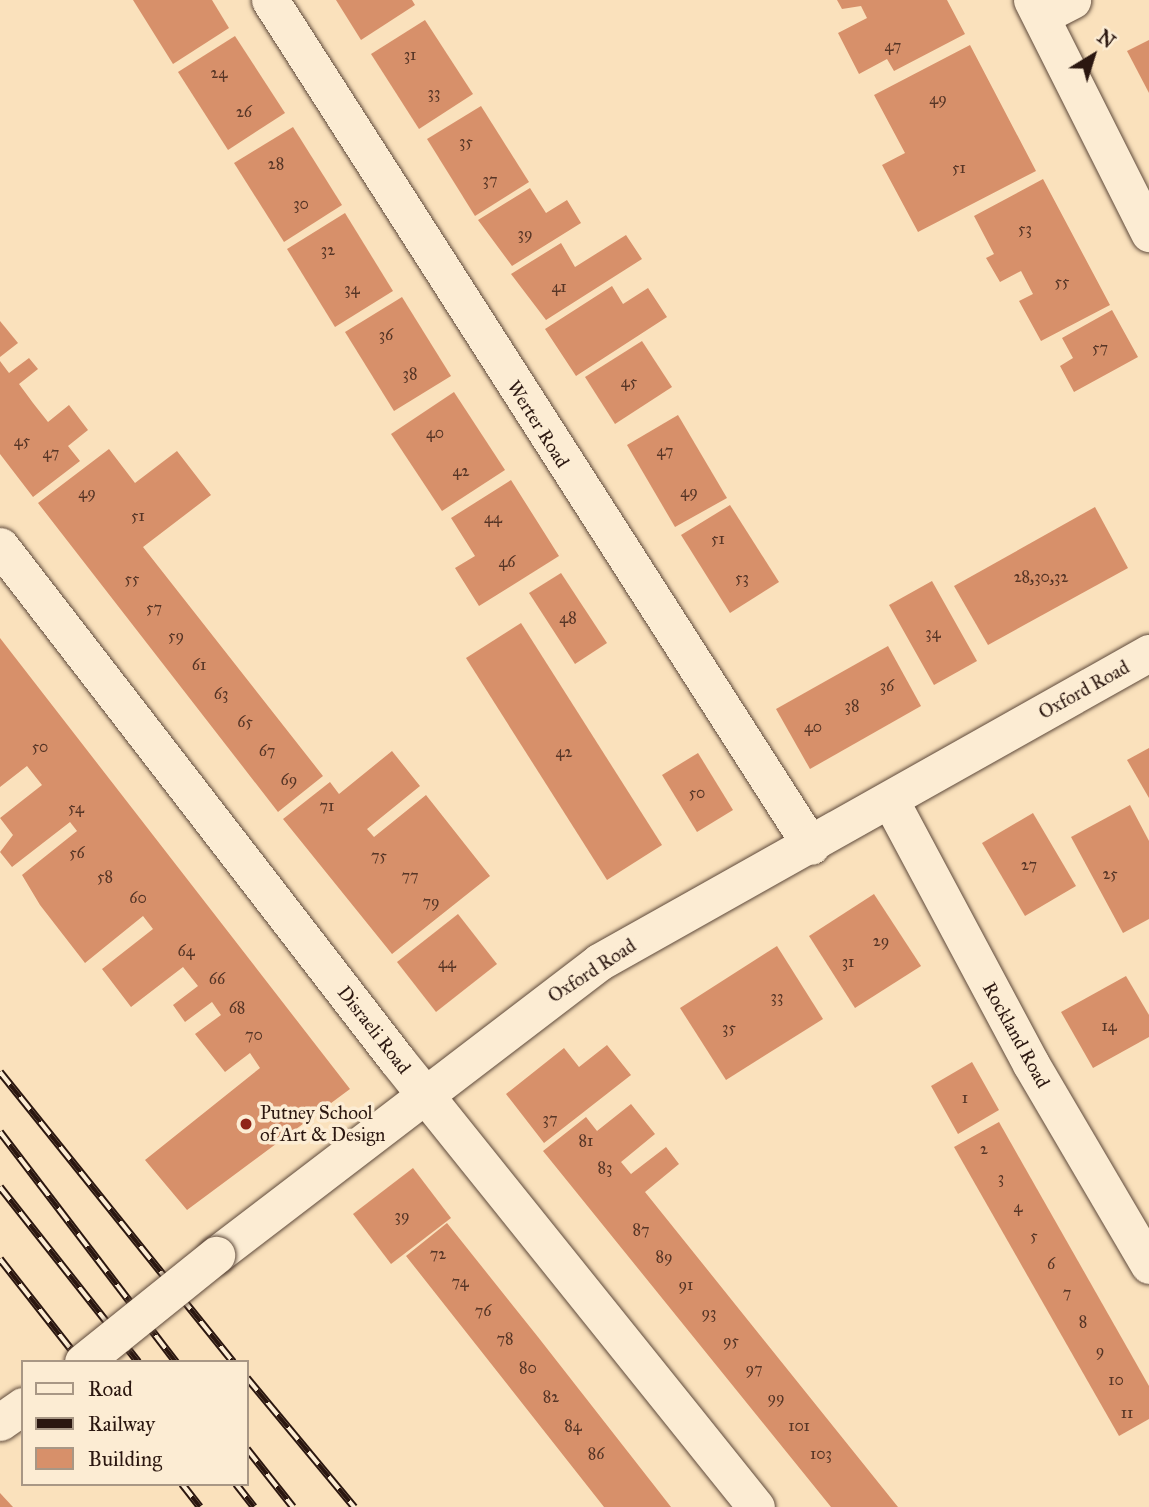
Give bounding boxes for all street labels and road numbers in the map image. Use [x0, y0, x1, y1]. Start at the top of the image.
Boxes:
street label: Werter Road [502, 376, 574, 472]
street label: Oxford Road [1035, 656, 1133, 724]
street label: Oxford Road [544, 934, 640, 1008]
street label: Rockland Road [978, 978, 1054, 1092]
street label: Disraeli Road [333, 982, 415, 1078]

